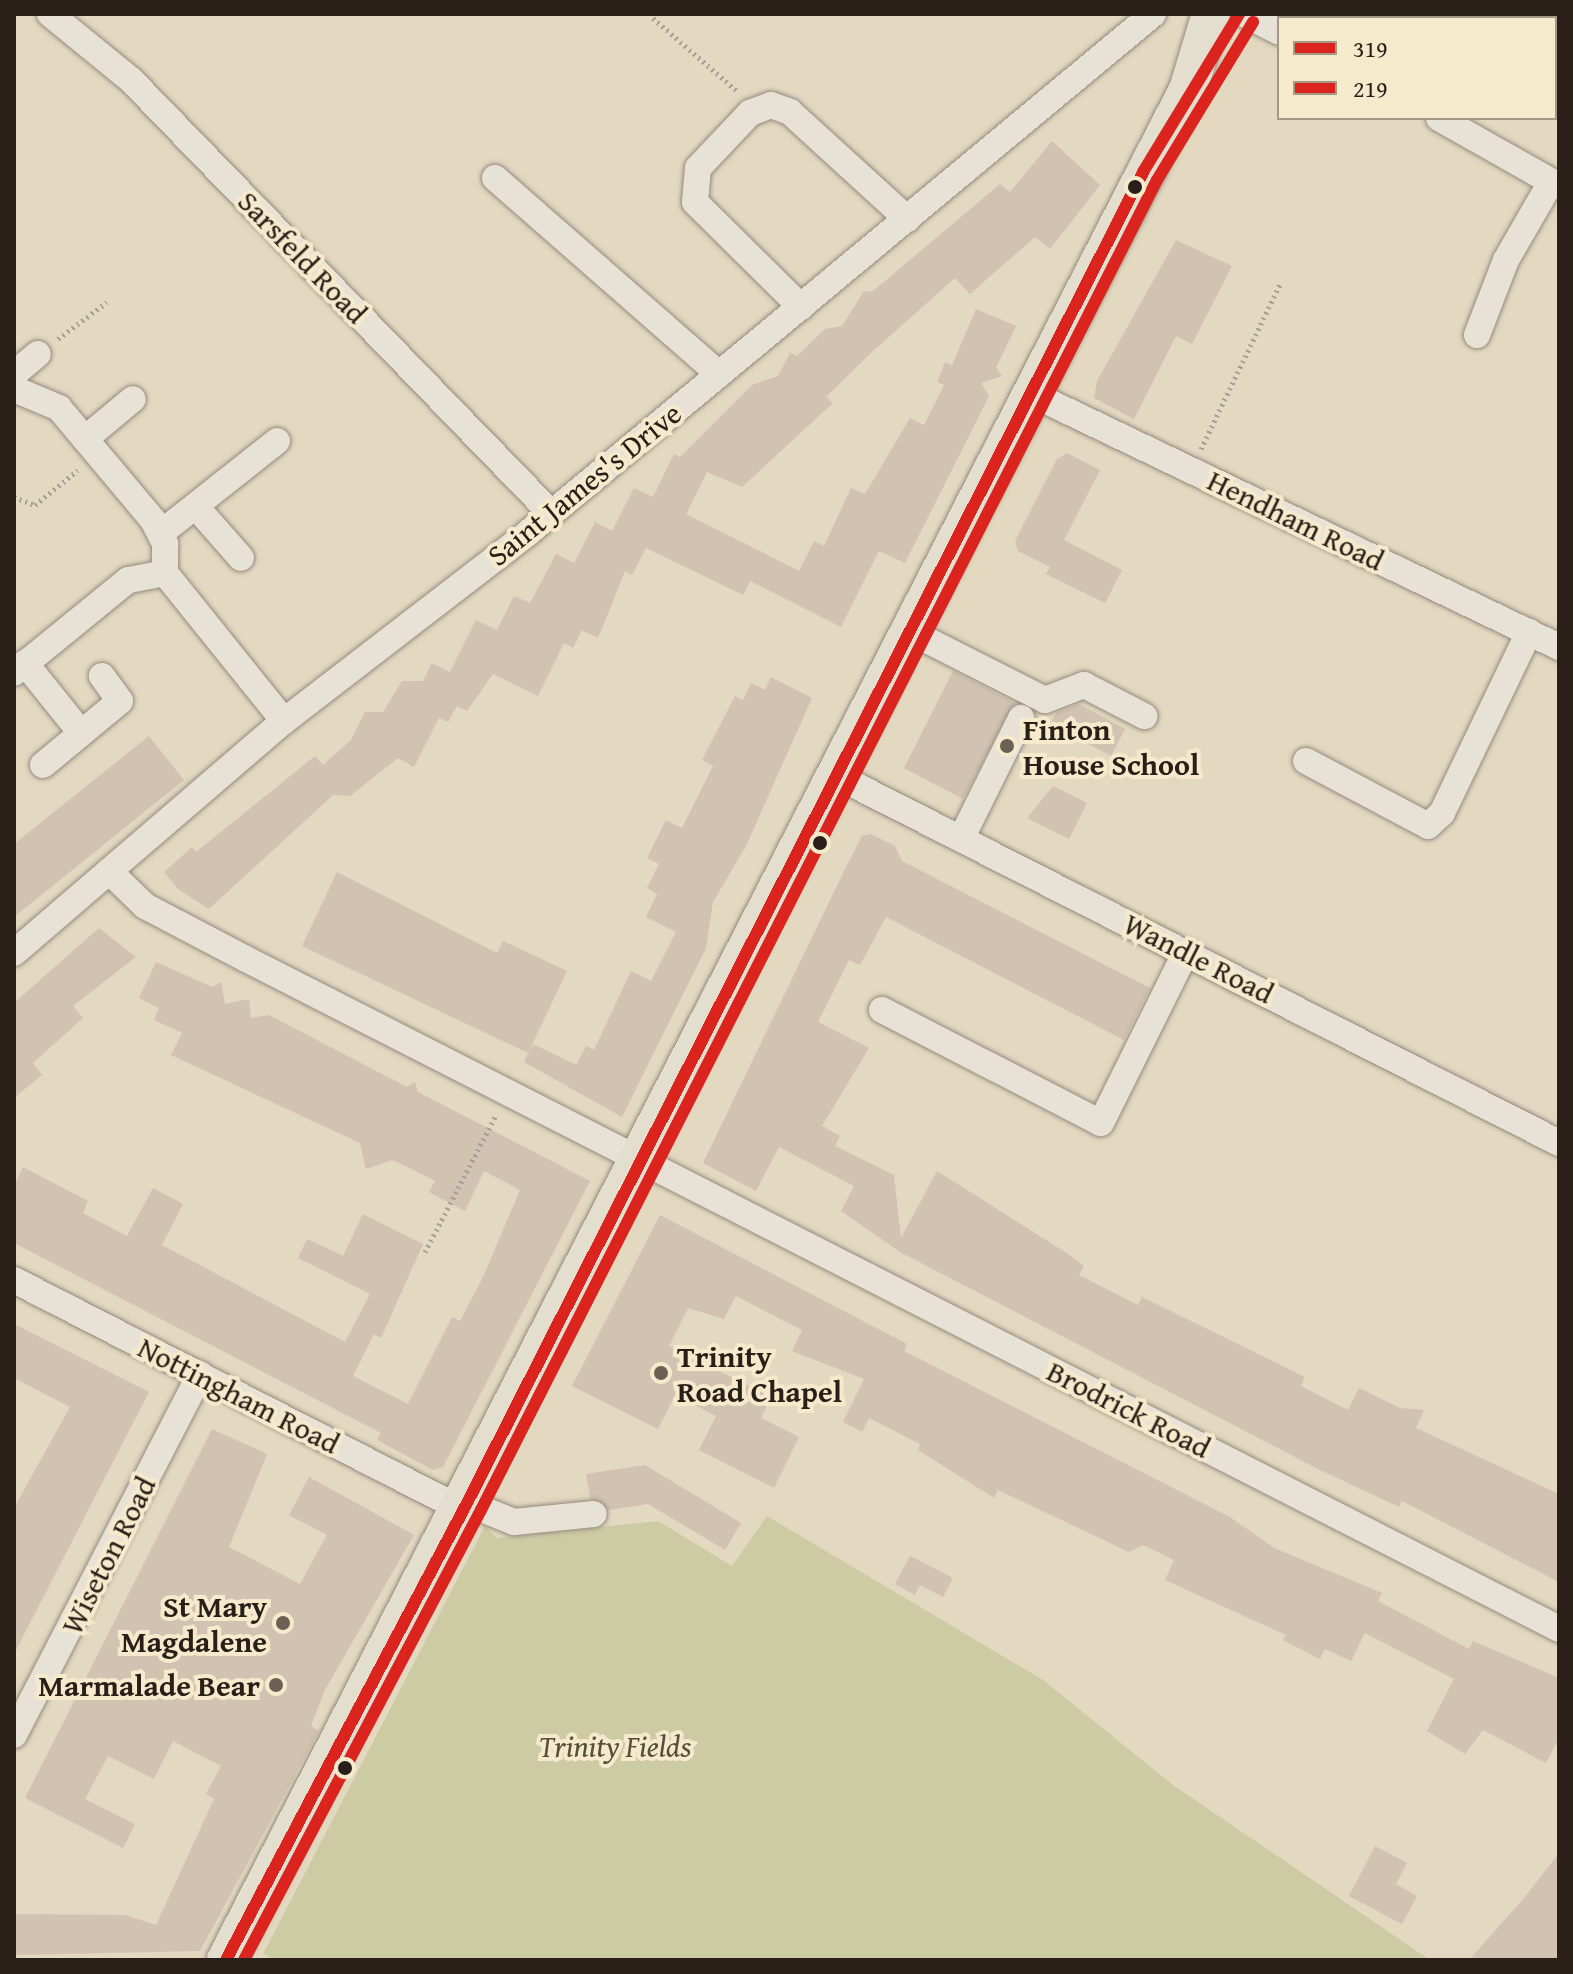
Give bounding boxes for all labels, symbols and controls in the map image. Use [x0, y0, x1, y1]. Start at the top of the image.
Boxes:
legend [1277, 16, 1557, 120]
text: 319 [1353, 31, 1388, 66]
text: 219 [1353, 71, 1388, 106]
unlabelled marker [1127, 179, 1143, 195]
street label: Sarsfeld Road [231, 183, 375, 331]
street label: Saint James's Drive [480, 395, 688, 573]
street label: Hendham Road [1202, 462, 1390, 578]
place label: Finton House School [1023, 711, 1199, 782]
marker: Finton House School [998, 737, 1016, 755]
unlabelled marker [812, 835, 828, 851]
street label: Wandle Road [1118, 905, 1280, 1011]
street label: Nottingham Road [132, 1329, 346, 1461]
place label: Trinity Road Chapel [677, 1338, 842, 1408]
street label: Brodrick Road [1041, 1352, 1217, 1466]
marker: Trinity Road Chapel [652, 1364, 670, 1382]
street label: Wiseton Road [53, 1470, 163, 1640]
place label: St Mary Magdalene [121, 1588, 267, 1658]
marker: St Mary Magdalene [274, 1614, 292, 1632]
place label: Marmalade Bear [38, 1667, 260, 1703]
marker: Marmalade Bear [267, 1676, 285, 1694]
park label: Trinity Fields [539, 1728, 691, 1764]
unlabelled marker [337, 1760, 353, 1776]

